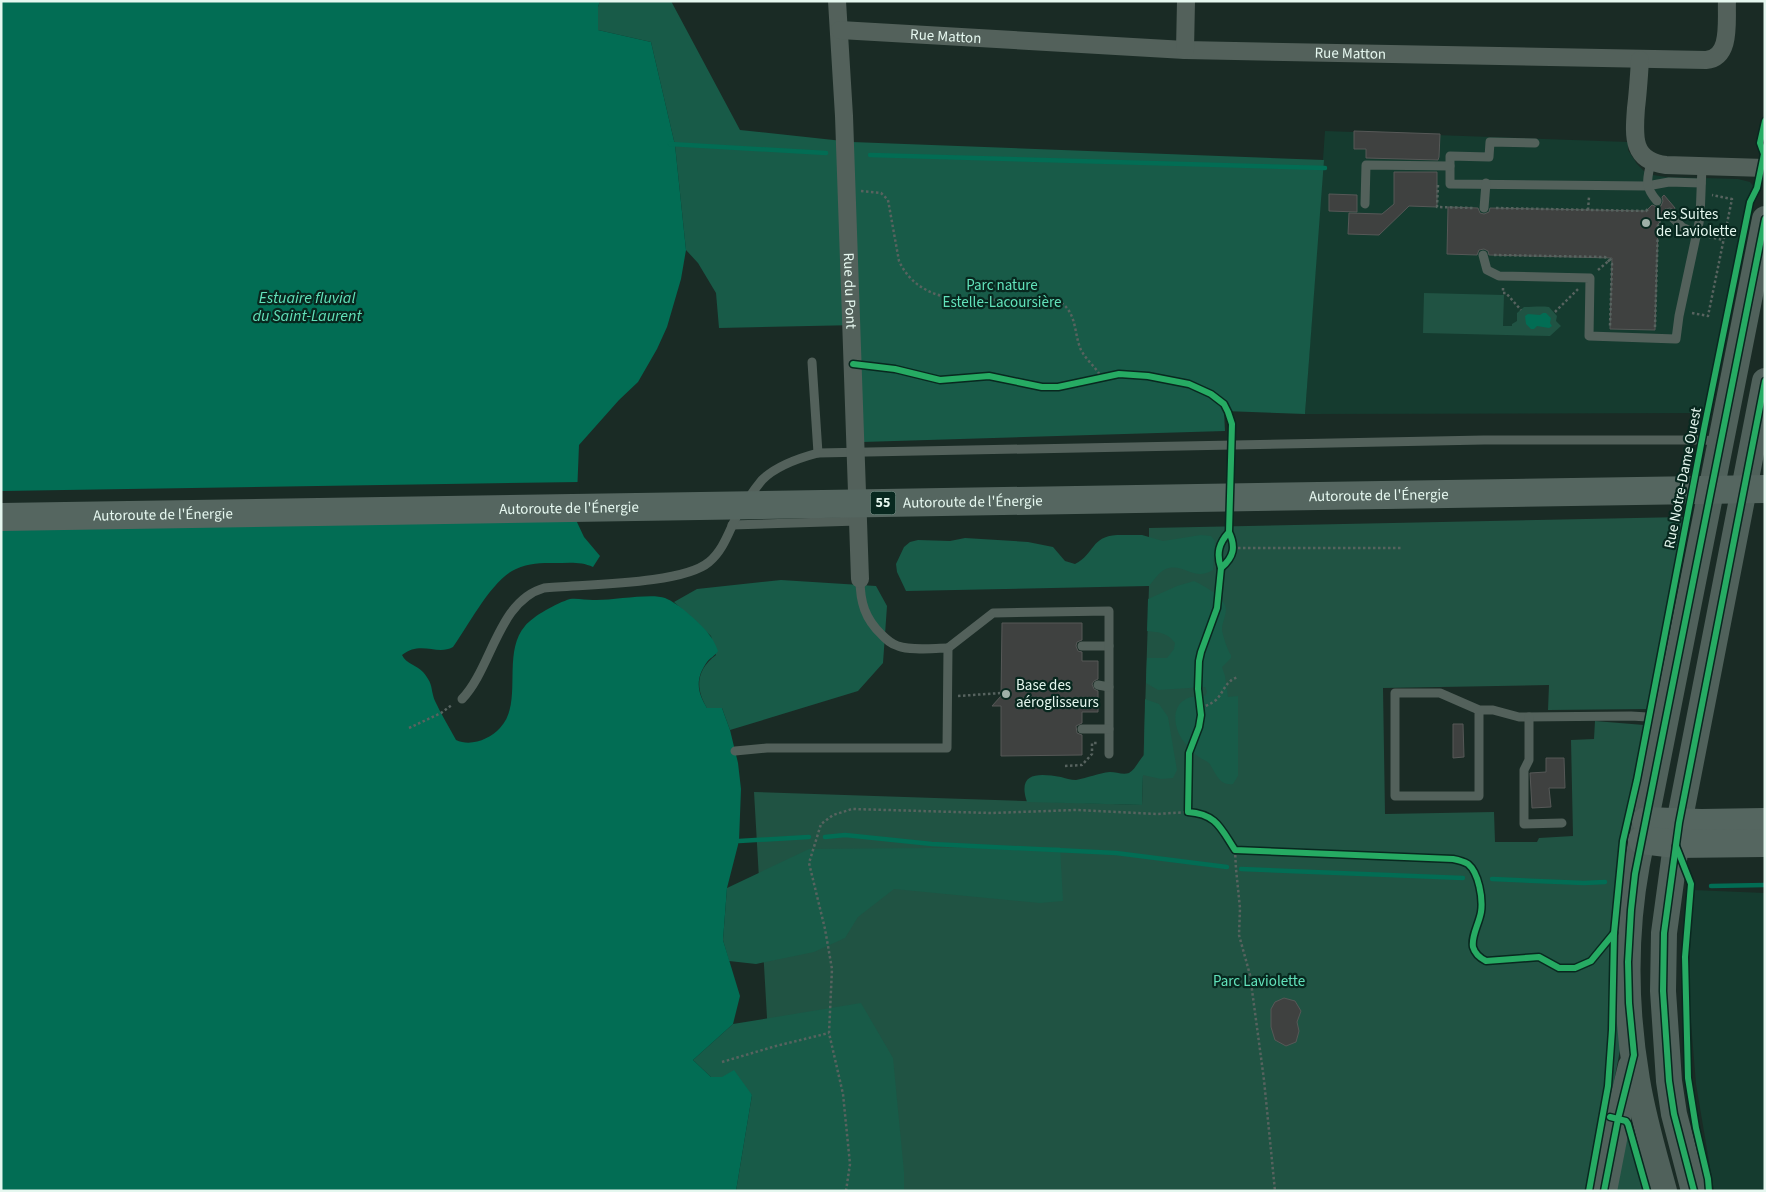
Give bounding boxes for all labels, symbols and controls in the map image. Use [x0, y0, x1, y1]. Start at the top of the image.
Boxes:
street label: Rue Matton [910, 24, 982, 49]
street label: Rue Matton [1314, 42, 1386, 64]
place label: Les Suites de Laviolette [1656, 204, 1737, 242]
marker: Les Suites de Laviolette [1640, 217, 1652, 229]
street label: Rue du Pont [838, 252, 862, 329]
park label: Parc nature Estelle-Lacoursière [943, 275, 1061, 313]
water label: Estuaire fluvial du Saint-Laurent [252, 287, 362, 327]
street label: Rue Notre-Dame Ouest [1659, 406, 1707, 550]
street label: Autoroute de l'Énergie [1309, 484, 1449, 507]
street label: Autoroute de l'Énergie [903, 490, 1043, 513]
road number: 55 [870, 492, 896, 514]
street label: Autoroute de l'Énergie [499, 496, 639, 520]
street label: Autoroute de l'Énergie [93, 503, 233, 526]
place label: Base des aéroglisseurs [1016, 675, 1099, 713]
marker: Base des aéroglisseurs [1000, 688, 1012, 700]
park label: Parc Laviolette [1213, 971, 1305, 992]

